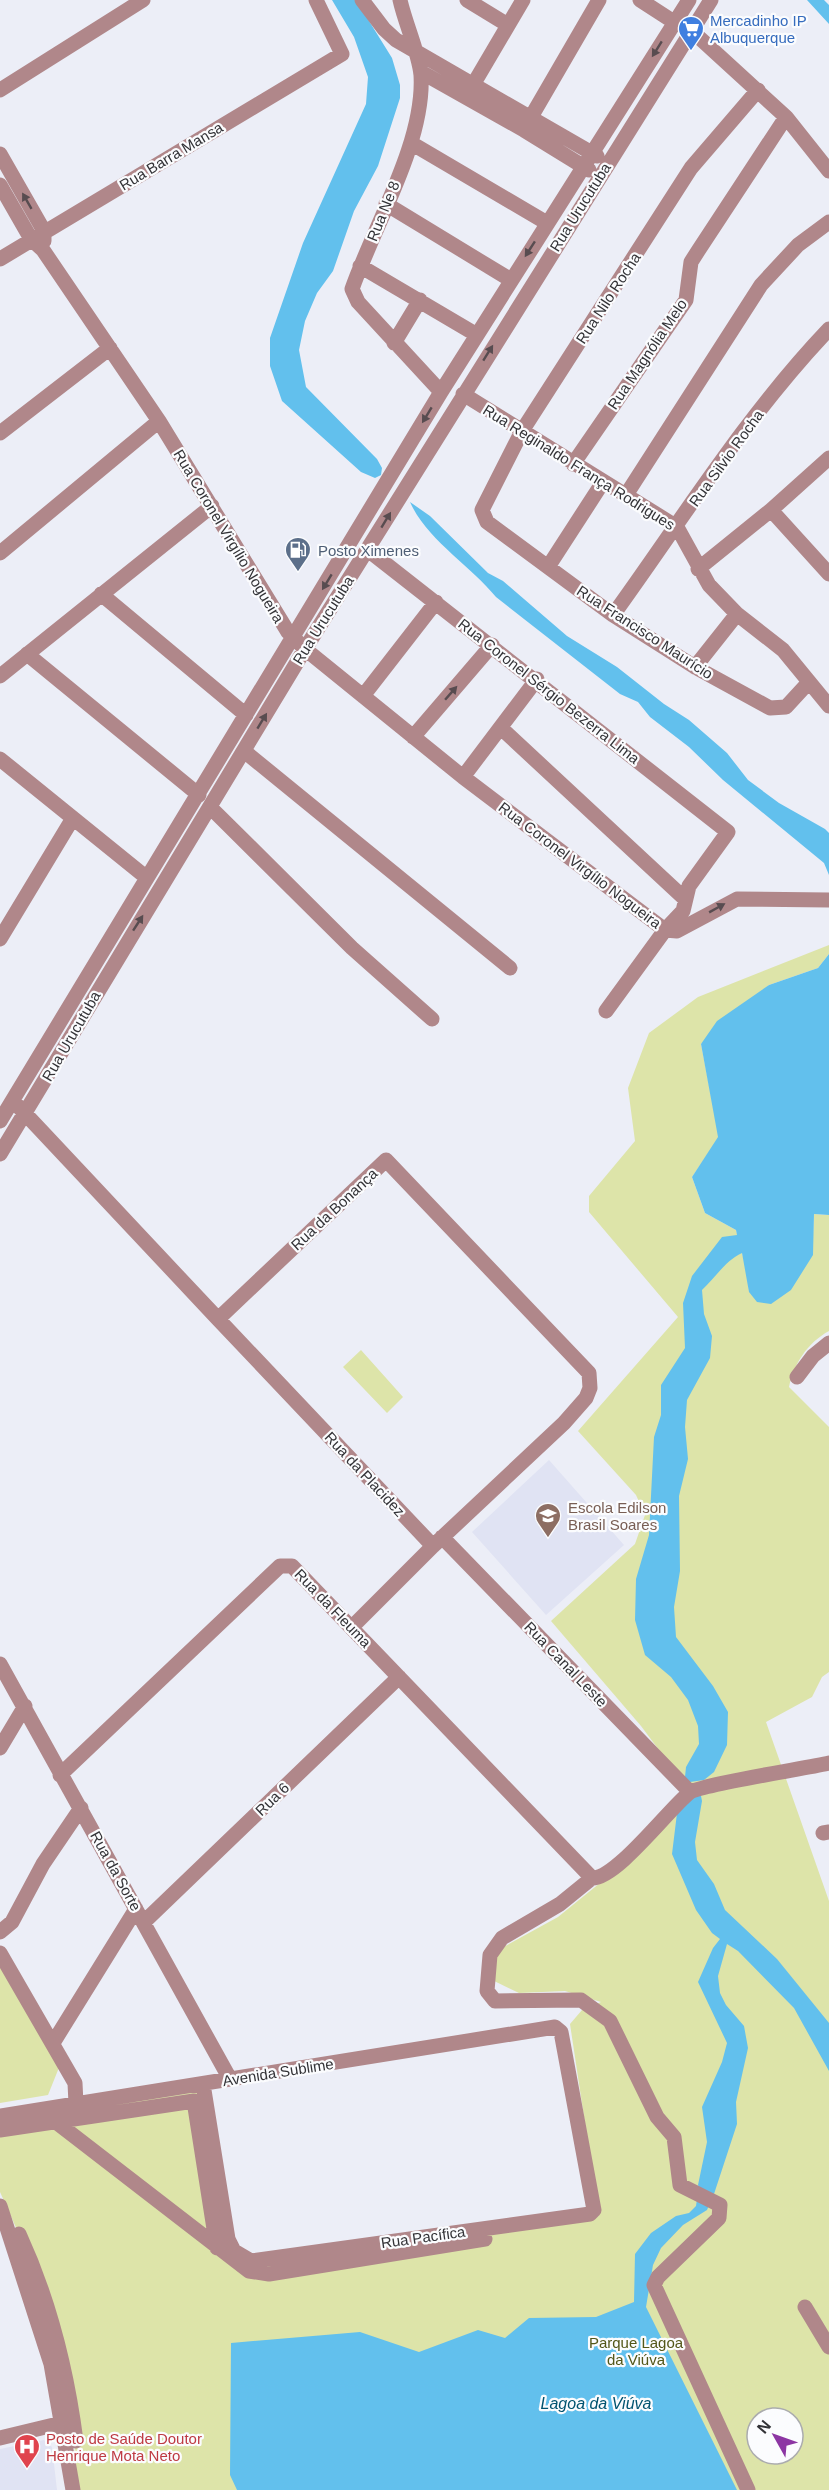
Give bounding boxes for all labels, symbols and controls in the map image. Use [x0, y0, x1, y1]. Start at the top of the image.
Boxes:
place label: Mercadinho IP Albuquerque [710, 12, 807, 46]
supermarket icon: Mercadinho IP Albuquerque [676, 14, 706, 52]
one-way arrow [652, 41, 663, 57]
street label: Rua Barra Mansa [116, 118, 226, 194]
street label: Rua Urucutuba [546, 159, 614, 254]
street label: Rua Ne 8 [363, 178, 403, 244]
one-way arrow [22, 192, 32, 209]
one-way arrow [525, 241, 536, 258]
street label: Rua Nilo Rocha [572, 249, 644, 347]
street label: Rua Magnólia Melo [604, 296, 690, 412]
one-way arrow [483, 345, 494, 362]
street label: Rua Reginaldo França Rodrigues [480, 401, 678, 533]
street label: Rua Silvio Rocha [685, 406, 767, 510]
one-way arrow [422, 407, 433, 423]
street label: Rua Coronel Virgílio Nogueira [170, 446, 288, 626]
one-way arrow [381, 512, 392, 528]
fuel station icon: Posto Ximenes [283, 535, 313, 573]
place label: Posto Ximenes [318, 542, 419, 559]
street label: Rua Urucutuba [289, 572, 357, 667]
one-way arrow [322, 574, 333, 590]
street label: Rua Francisco Maurício [574, 582, 716, 682]
street label: Rua Coronel Sérgio Bezerra Lima [455, 615, 643, 767]
one-way arrow [444, 685, 458, 700]
one-way arrow [256, 713, 267, 729]
street label: Rua Coronel Virgílio Nogueira [495, 798, 665, 932]
one-way arrow [709, 902, 725, 913]
one-way arrow [133, 915, 144, 932]
street label: Rua Urucutuba [38, 987, 104, 1084]
street label: Rua da Bonança [287, 1164, 381, 1253]
street label: Rua da Placidez [322, 1428, 408, 1520]
place label: Escola Edilson Brasil Soares [568, 1499, 666, 1533]
school or university icon: Escola Edilson Brasil Soares [533, 1501, 563, 1539]
street label: Rua da Fleuma [291, 1565, 375, 1651]
street label: Rua Canal Leste [521, 1618, 611, 1710]
street label: Rua 6 [252, 1779, 292, 1819]
street label: Rua da Sorte [87, 1828, 145, 1914]
street label: Avenida Sublime [221, 2055, 335, 2089]
street label: Rua Pacífica [380, 2223, 467, 2251]
park label: Parque Lagoa da Viúva [589, 2334, 684, 2368]
water label: Lagoa da Viúva [541, 2395, 652, 2412]
north arrow [745, 2406, 805, 2466]
text: N [754, 2417, 774, 2437]
place label: Posto de Saúde Doutor Henrique Mota Neto [46, 2430, 202, 2464]
hospital icon: Posto de Saúde Doutor Henrique Mota Neto [12, 2432, 42, 2470]

